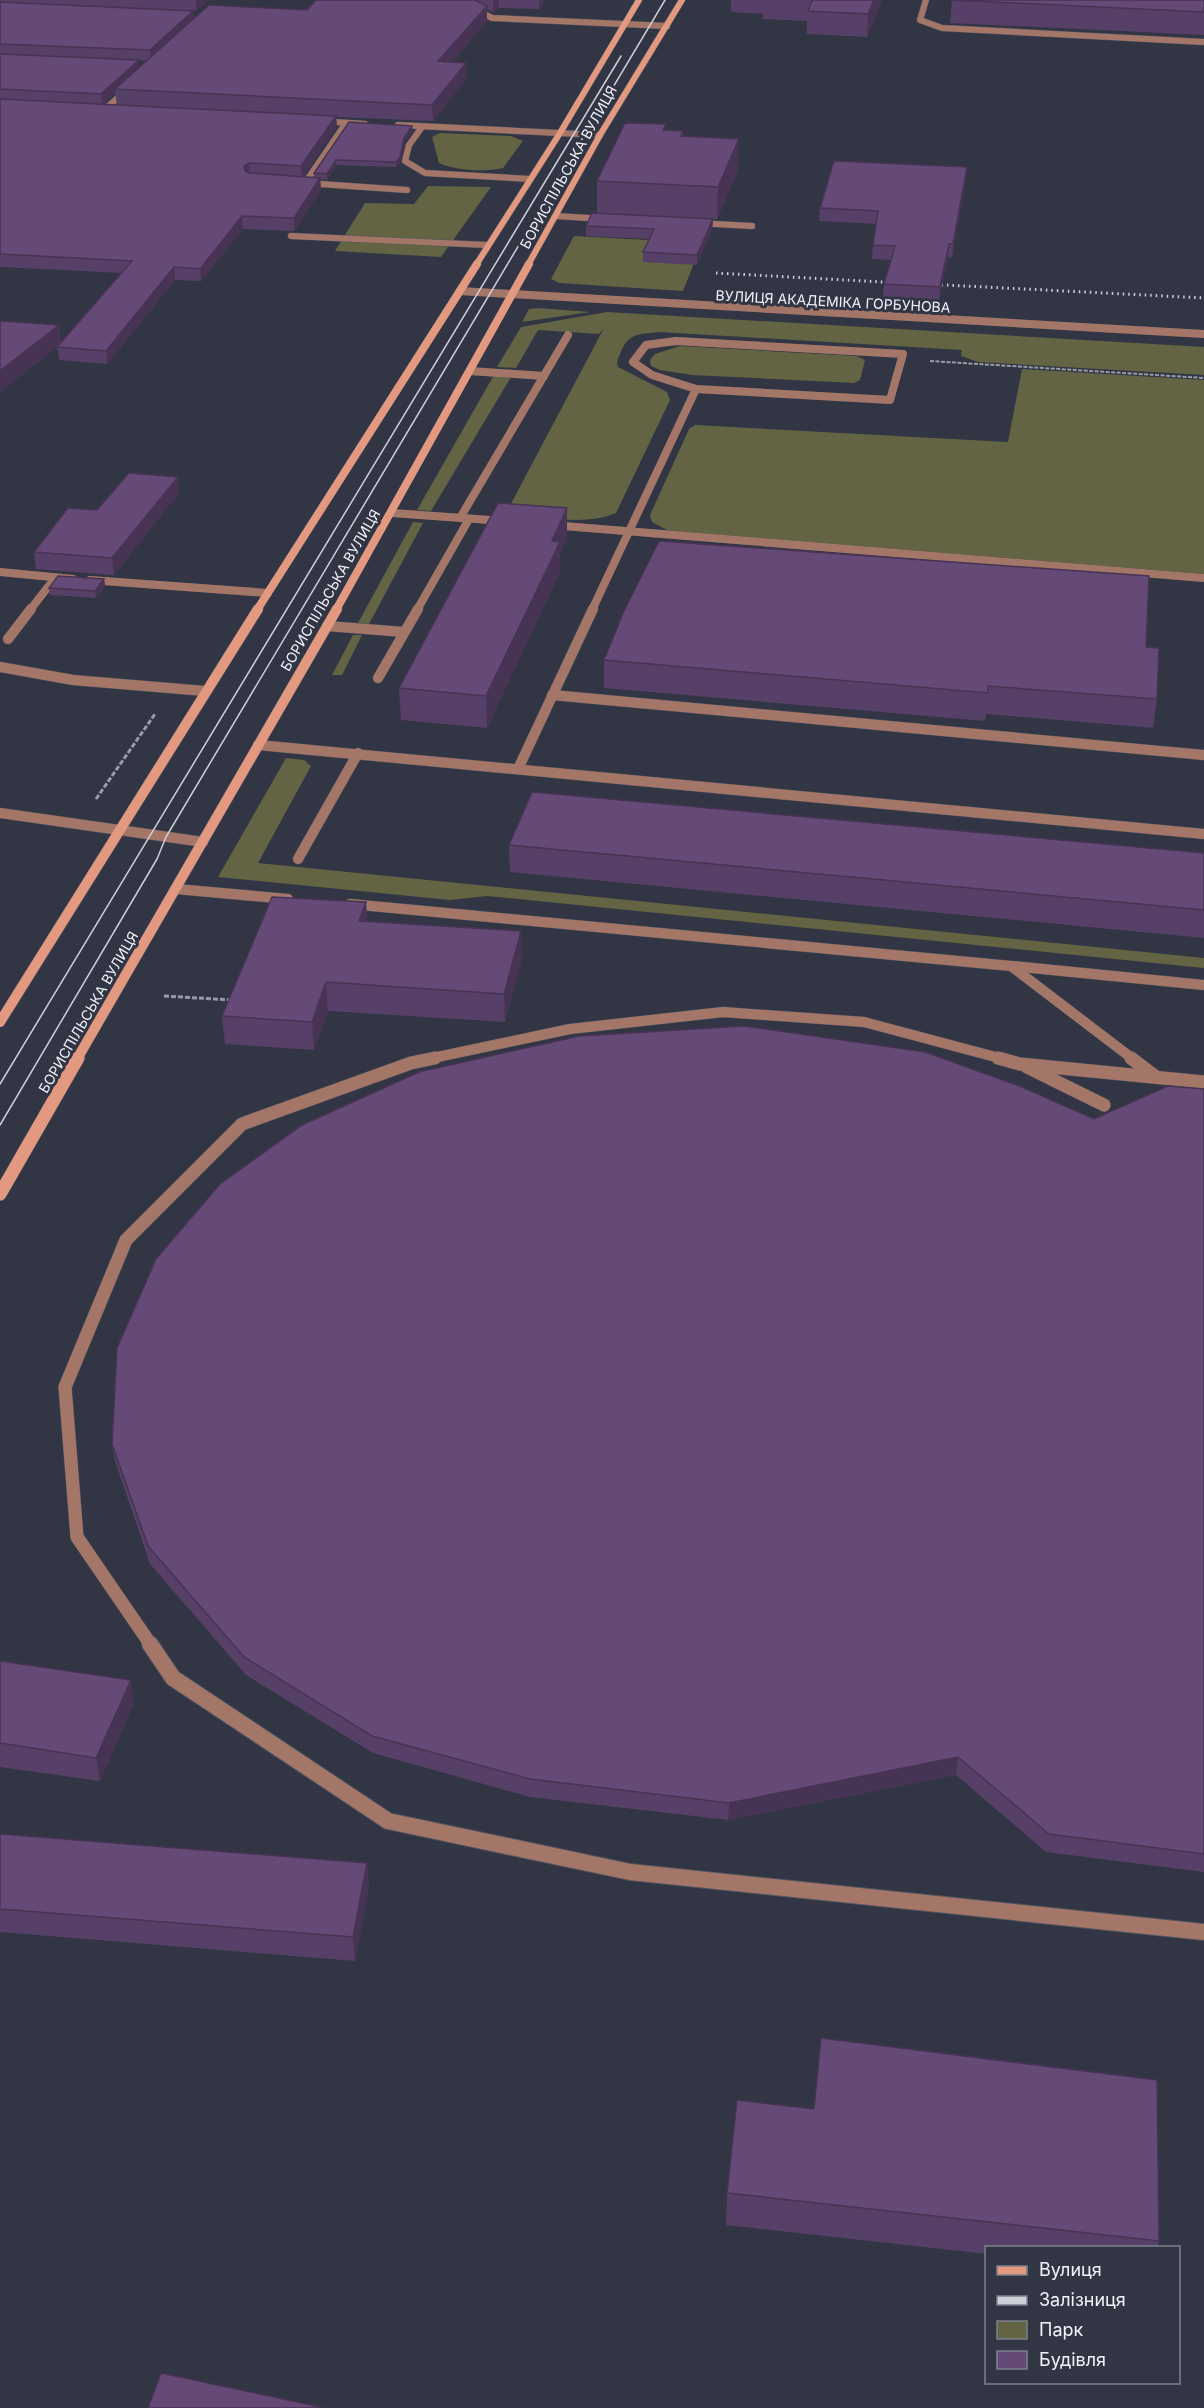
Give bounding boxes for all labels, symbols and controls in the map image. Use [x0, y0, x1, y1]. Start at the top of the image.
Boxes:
street label: БОРИСПІЛЬСЬКА ВУЛИЦЯ [516, 83, 620, 251]
street label: ВУЛИЦЯ АКАДЕМІКА ГОРБУНОВА [715, 286, 951, 316]
street label: БОРИСПІЛЬСЬКА ВУЛИЦЯ [277, 506, 383, 674]
street label: БОРИСПІЛЬСЬКА ВУЛИЦЯ [35, 928, 141, 1096]
legend [985, 2246, 1180, 2384]
text: Вулиця [1039, 2259, 1102, 2280]
text: Залізниця [1039, 2289, 1126, 2310]
text: Парк [1039, 2319, 1084, 2340]
text: Будівля [1039, 2349, 1106, 2370]

